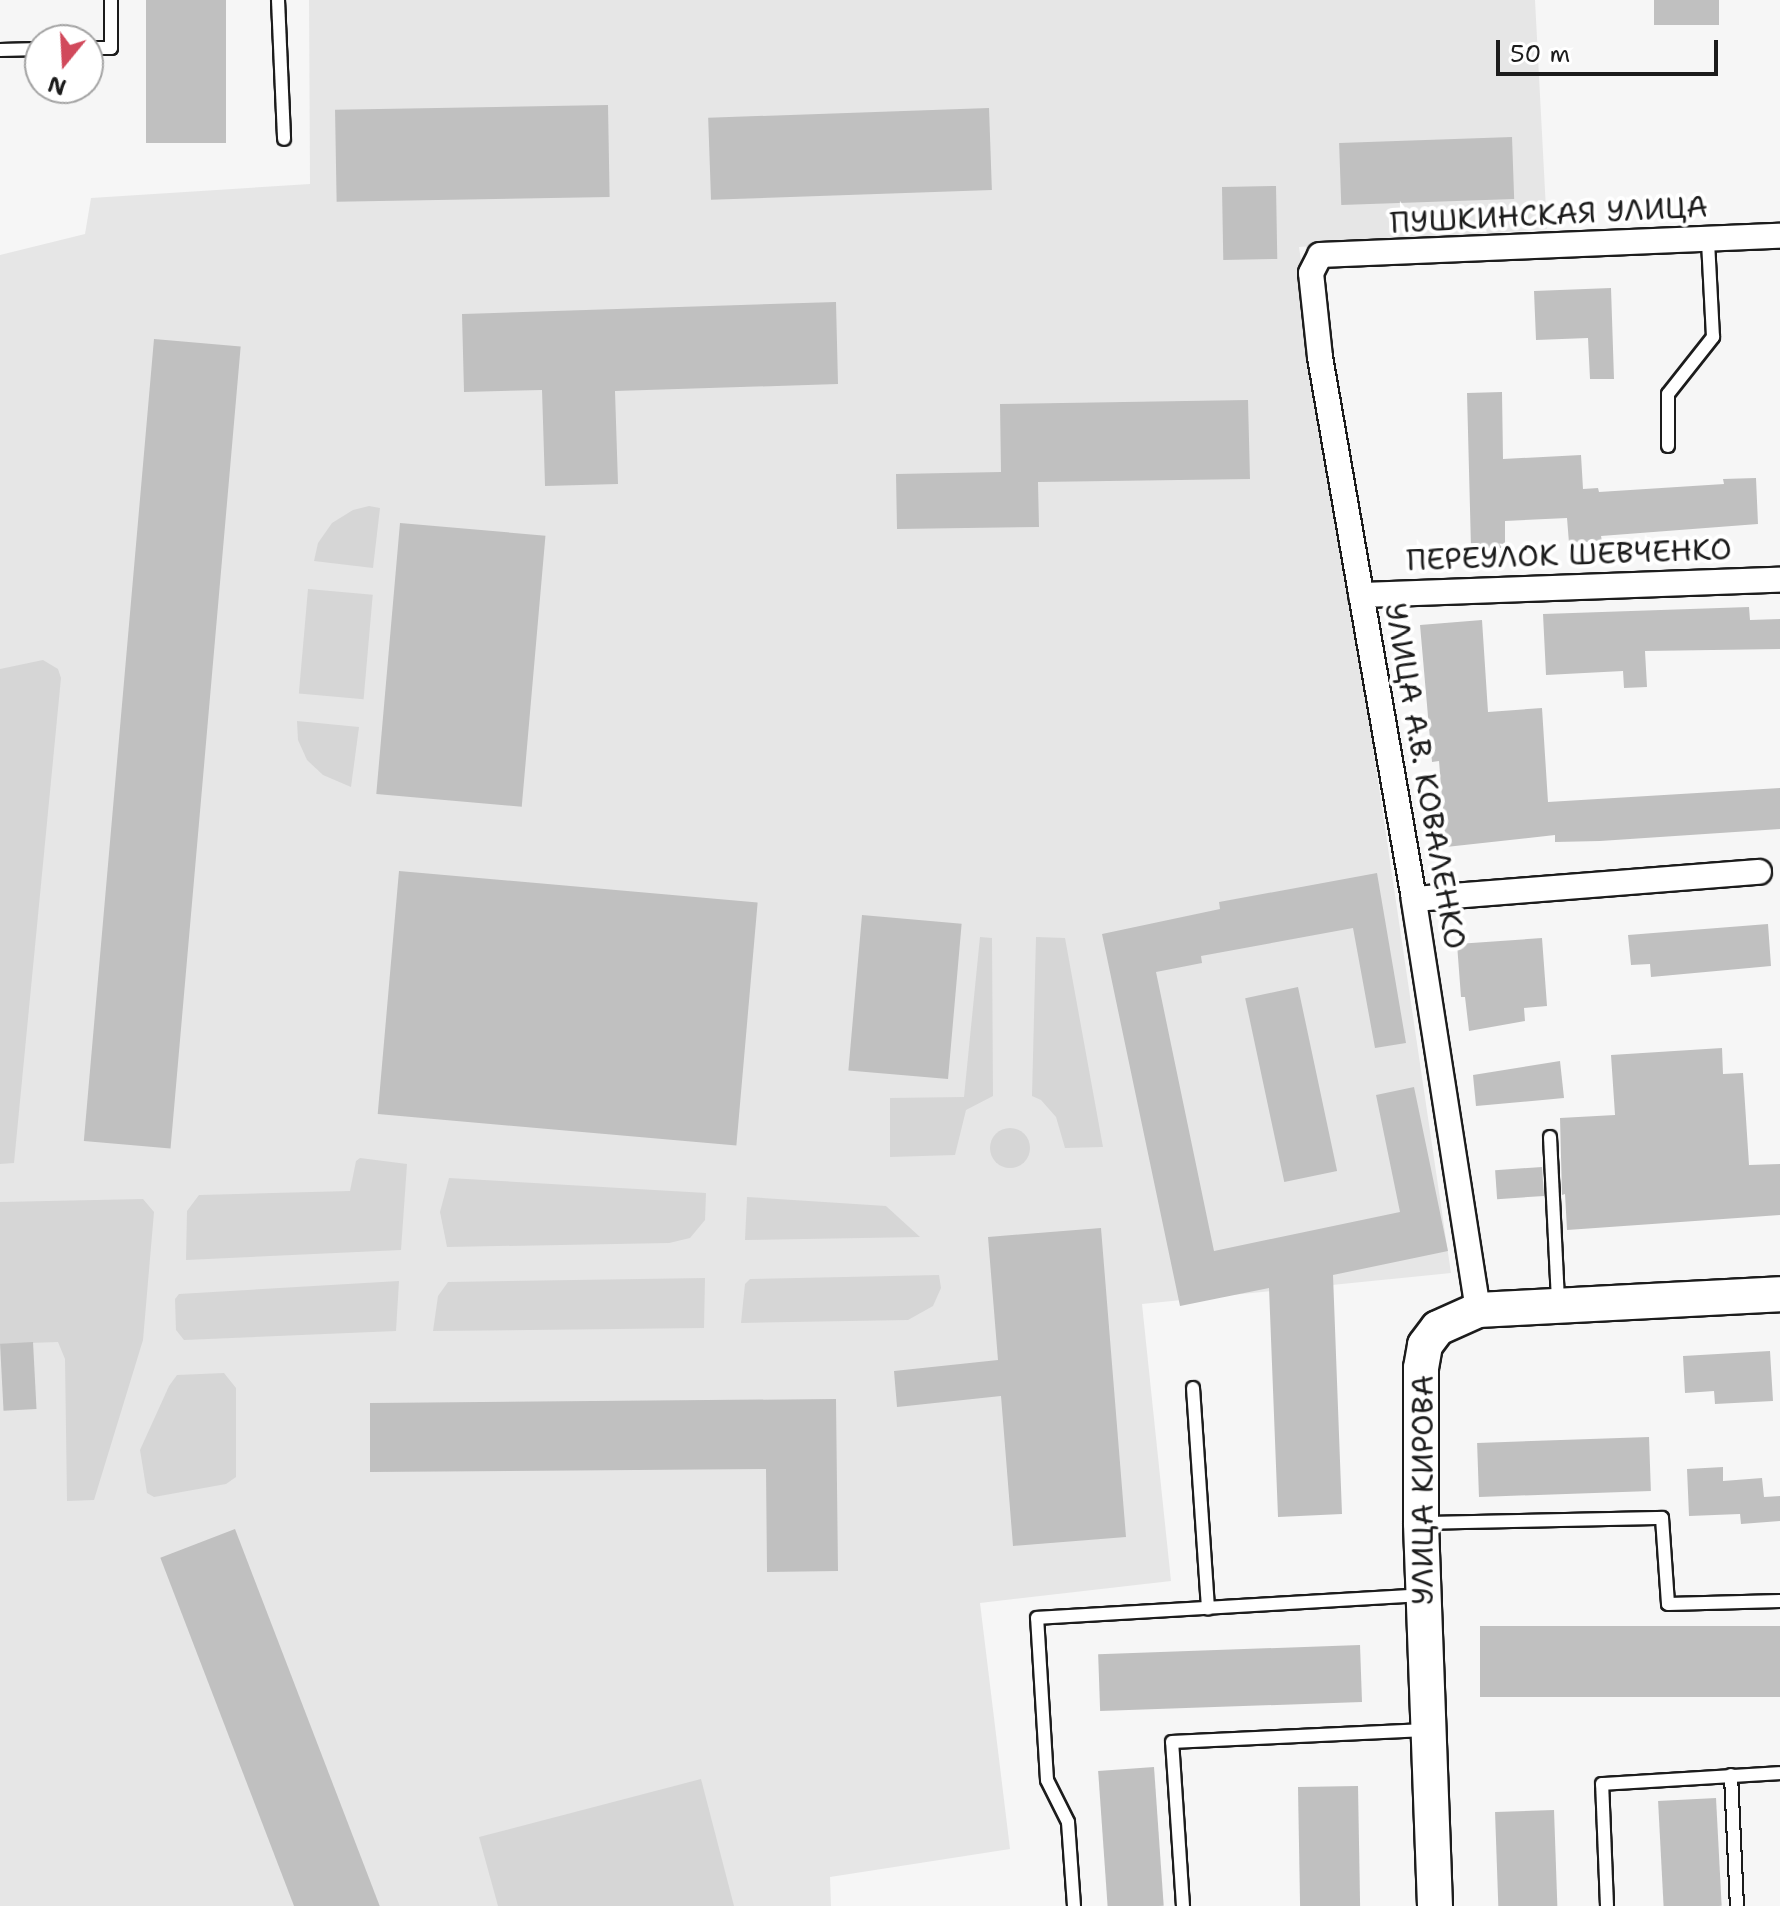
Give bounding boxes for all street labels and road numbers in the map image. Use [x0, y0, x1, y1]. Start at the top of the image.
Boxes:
street label: ПУШКИНСКАЯ УЛИЦА [1389, 189, 1709, 241]
street label: ПЕРЕУЛОК ШЕВЧЕНКО [1406, 531, 1732, 579]
street label: УЛИЦА А.В. КОВАЛЕНКО [1377, 600, 1473, 952]
street label: УЛИЦА КИРОВА [1405, 1375, 1441, 1605]

